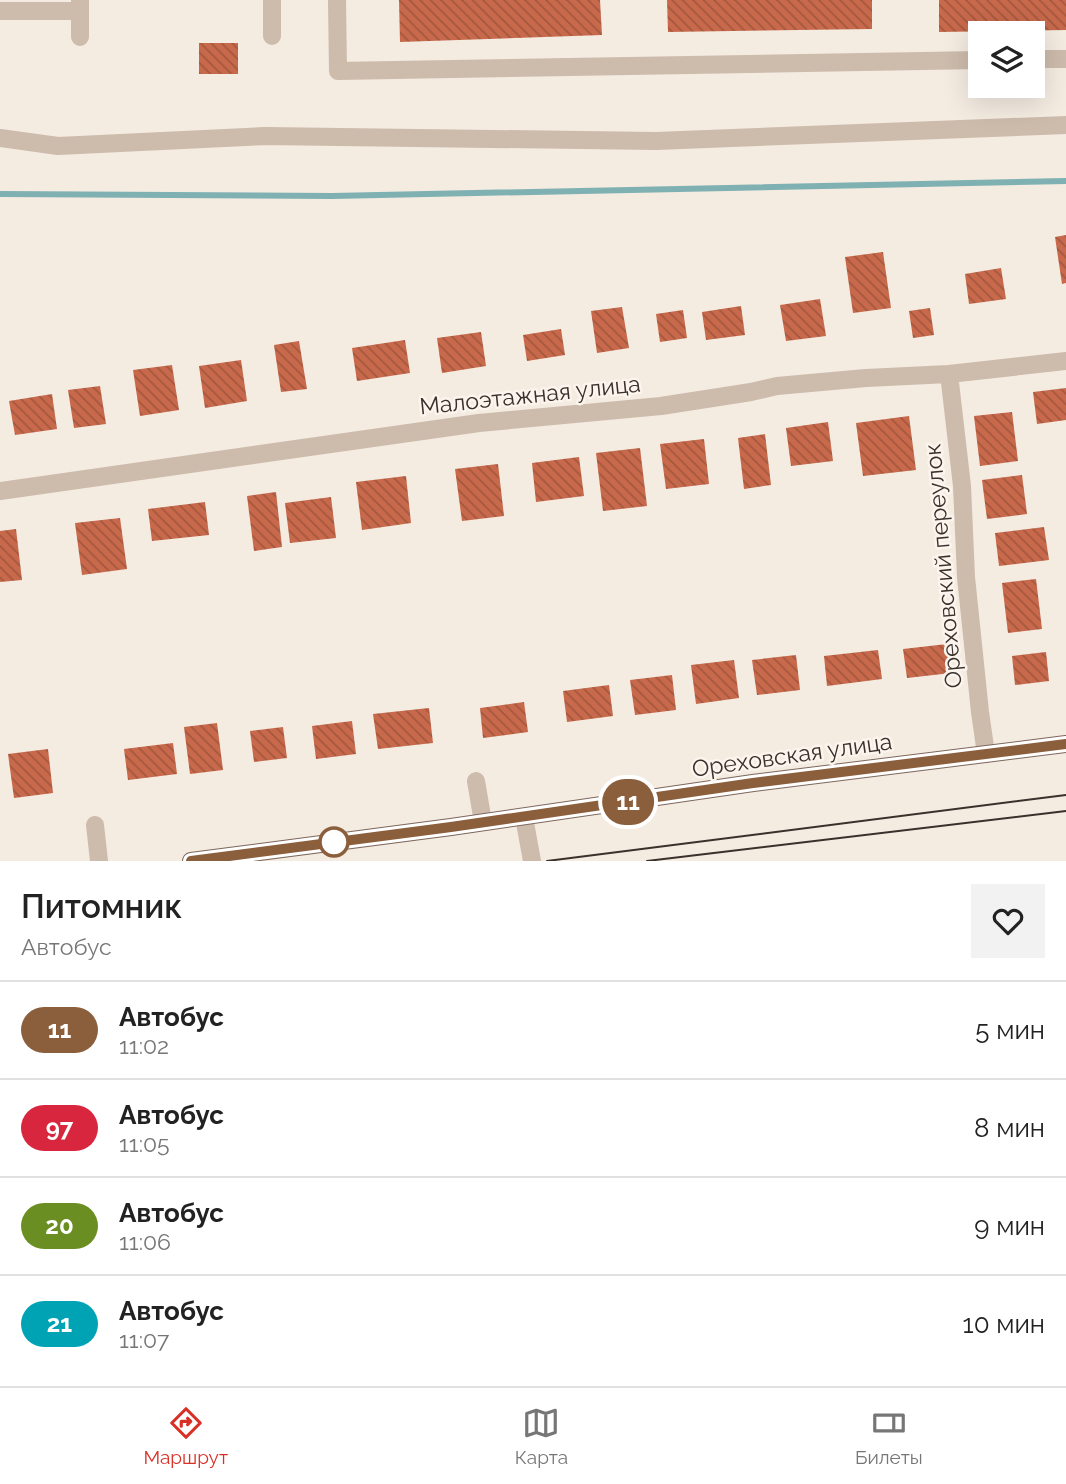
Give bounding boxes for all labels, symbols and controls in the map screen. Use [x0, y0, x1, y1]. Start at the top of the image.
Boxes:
map controls [968, 21, 1045, 98]
button: layers [968, 21, 1045, 98]
street label: Малоэтажная улица [418, 369, 642, 420]
street label: Ореховский переулок [918, 443, 967, 689]
street label: Ореховская улица [690, 727, 894, 782]
line badge: 11 [596, 779, 660, 825]
text: 11 [616, 787, 640, 816]
unlabelled marker [319, 827, 349, 857]
button: heart [971, 884, 1045, 958]
text: Питомник [21, 887, 182, 926]
text: Автобус [21, 933, 112, 960]
text: Автобус [119, 1002, 224, 1032]
text: 11 [48, 1015, 71, 1044]
text: 5 мин [975, 1015, 1045, 1045]
text: 11:02 [119, 1032, 169, 1059]
text: Автобус [119, 1100, 224, 1130]
text: 97 [46, 1113, 73, 1142]
text: 8 мин [974, 1113, 1045, 1143]
text: 11:05 [119, 1130, 170, 1157]
text: Автобус [119, 1198, 224, 1228]
text: 20 [45, 1211, 74, 1240]
text: 9 мин [974, 1211, 1045, 1241]
text: 11:06 [119, 1228, 171, 1255]
text: Автобус [119, 1296, 224, 1326]
text: 21 [47, 1309, 72, 1338]
text: 10 мин [963, 1309, 1045, 1339]
text: 11:07 [119, 1326, 169, 1353]
tab: Маршрут [143, 1404, 228, 1468]
tab: Карта [515, 1404, 568, 1468]
tab: Билеты [855, 1404, 923, 1468]

